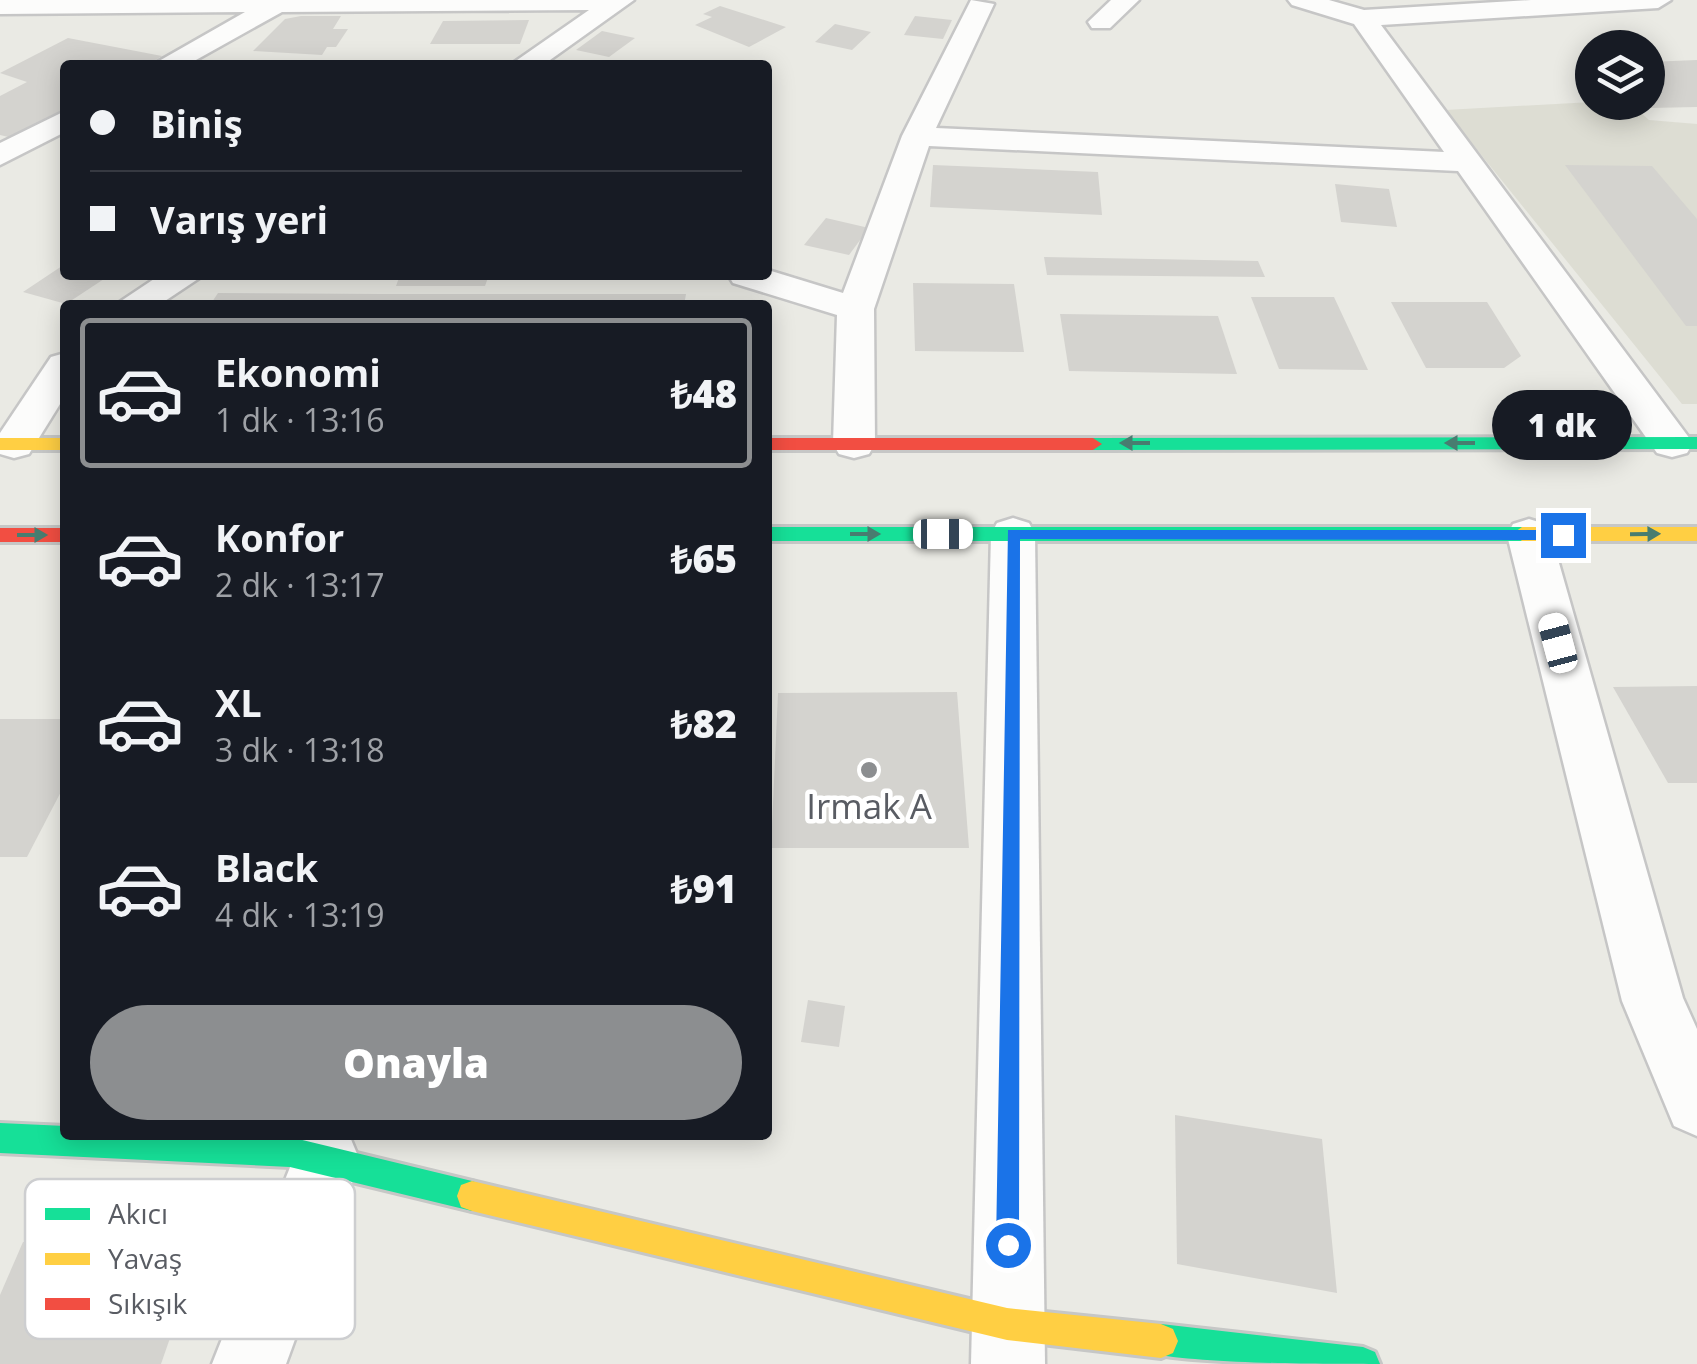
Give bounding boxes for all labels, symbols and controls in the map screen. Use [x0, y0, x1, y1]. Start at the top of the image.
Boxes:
map controls [1575, 30, 1665, 120]
button: layers [1575, 30, 1665, 120]
text: Biniş [150, 97, 243, 149]
text: Varış yeri [150, 193, 328, 245]
text: Ekonomi [215, 346, 381, 398]
icon: car [95, 348, 185, 438]
text: ₺48 [671, 367, 737, 419]
callout: 1 dk [1493, 390, 1633, 460]
text: 1 dk · 13:16 [215, 398, 385, 441]
text: 1 dk [1528, 403, 1596, 446]
one-way arrow [1118, 435, 1150, 451]
one-way arrow [1443, 435, 1475, 451]
text: Konfor [215, 511, 344, 563]
icon: car [95, 513, 185, 603]
route end [1541, 513, 1586, 558]
car [913, 519, 973, 549]
one-way arrow [849, 526, 881, 542]
one-way arrow [1629, 526, 1661, 542]
one-way arrow [17, 527, 49, 543]
text: ₺65 [671, 532, 737, 584]
text: 2 dk · 13:17 [215, 563, 385, 606]
car [1536, 610, 1580, 676]
text: XL [215, 676, 262, 728]
icon: car [95, 678, 185, 768]
text: ₺82 [671, 697, 737, 749]
text: 3 dk · 13:18 [215, 728, 385, 771]
marker: Irmak A [858, 759, 880, 781]
place label: Irmak A [806, 782, 933, 829]
text: Black [215, 841, 318, 893]
icon: car [95, 843, 185, 933]
text: ₺91 [671, 862, 737, 914]
text: 4 dk · 13:19 [215, 893, 385, 936]
button: Onayla [90, 1005, 742, 1120]
legend [25, 1179, 355, 1339]
text: Akıcı [108, 1194, 168, 1232]
route start [986, 1223, 1031, 1268]
text: Yavaş [108, 1239, 182, 1277]
text: Sıkışık [108, 1284, 188, 1322]

